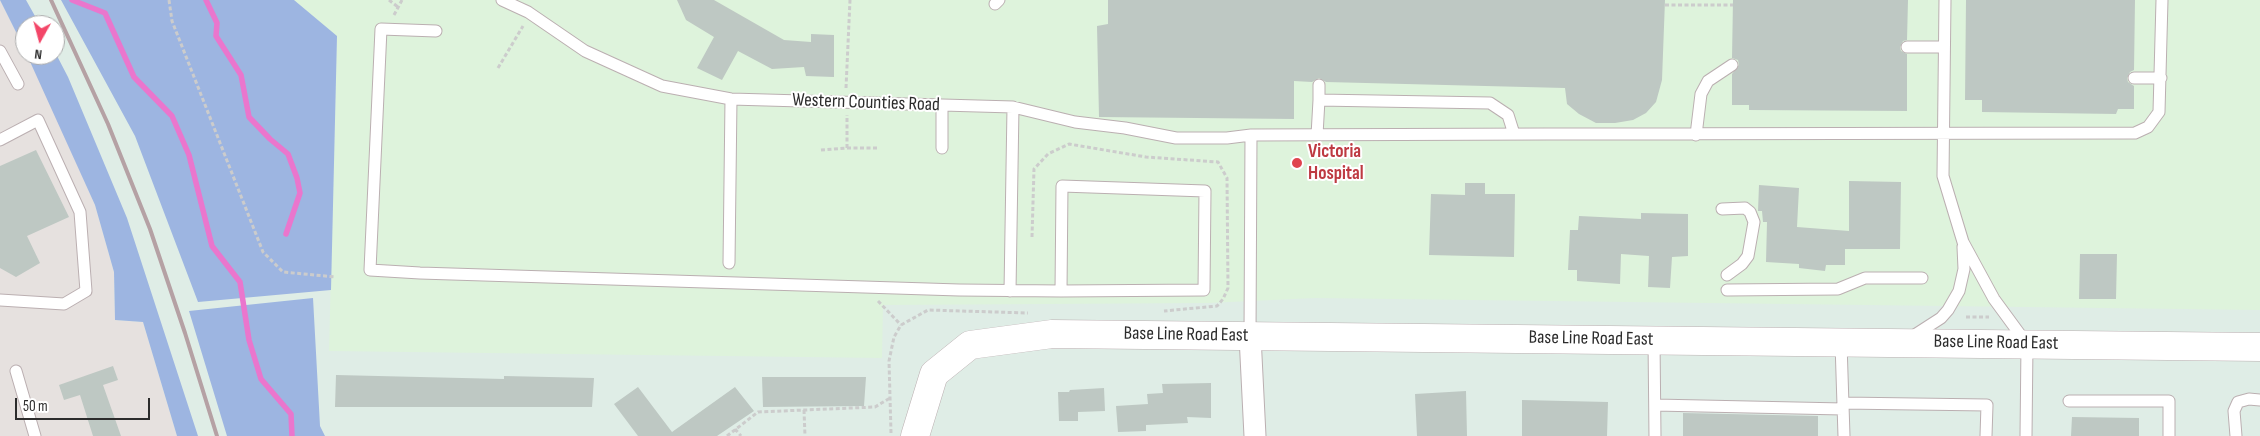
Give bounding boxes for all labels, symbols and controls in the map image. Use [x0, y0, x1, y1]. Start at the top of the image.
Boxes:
north arrow [15, 15, 65, 65]
text: N [33, 46, 43, 63]
street label: Western Counties Road [792, 89, 940, 117]
place label: Victoria Hospital [1308, 141, 1364, 185]
marker: Victoria Hospital [1290, 156, 1304, 170]
street label: Base Line Road East [1123, 323, 1249, 347]
street label: Base Line Road East [1528, 327, 1654, 351]
street label: Base Line Road East [1933, 331, 2059, 355]
scale bar [18, 388, 152, 420]
text: 50 m [23, 397, 48, 416]

